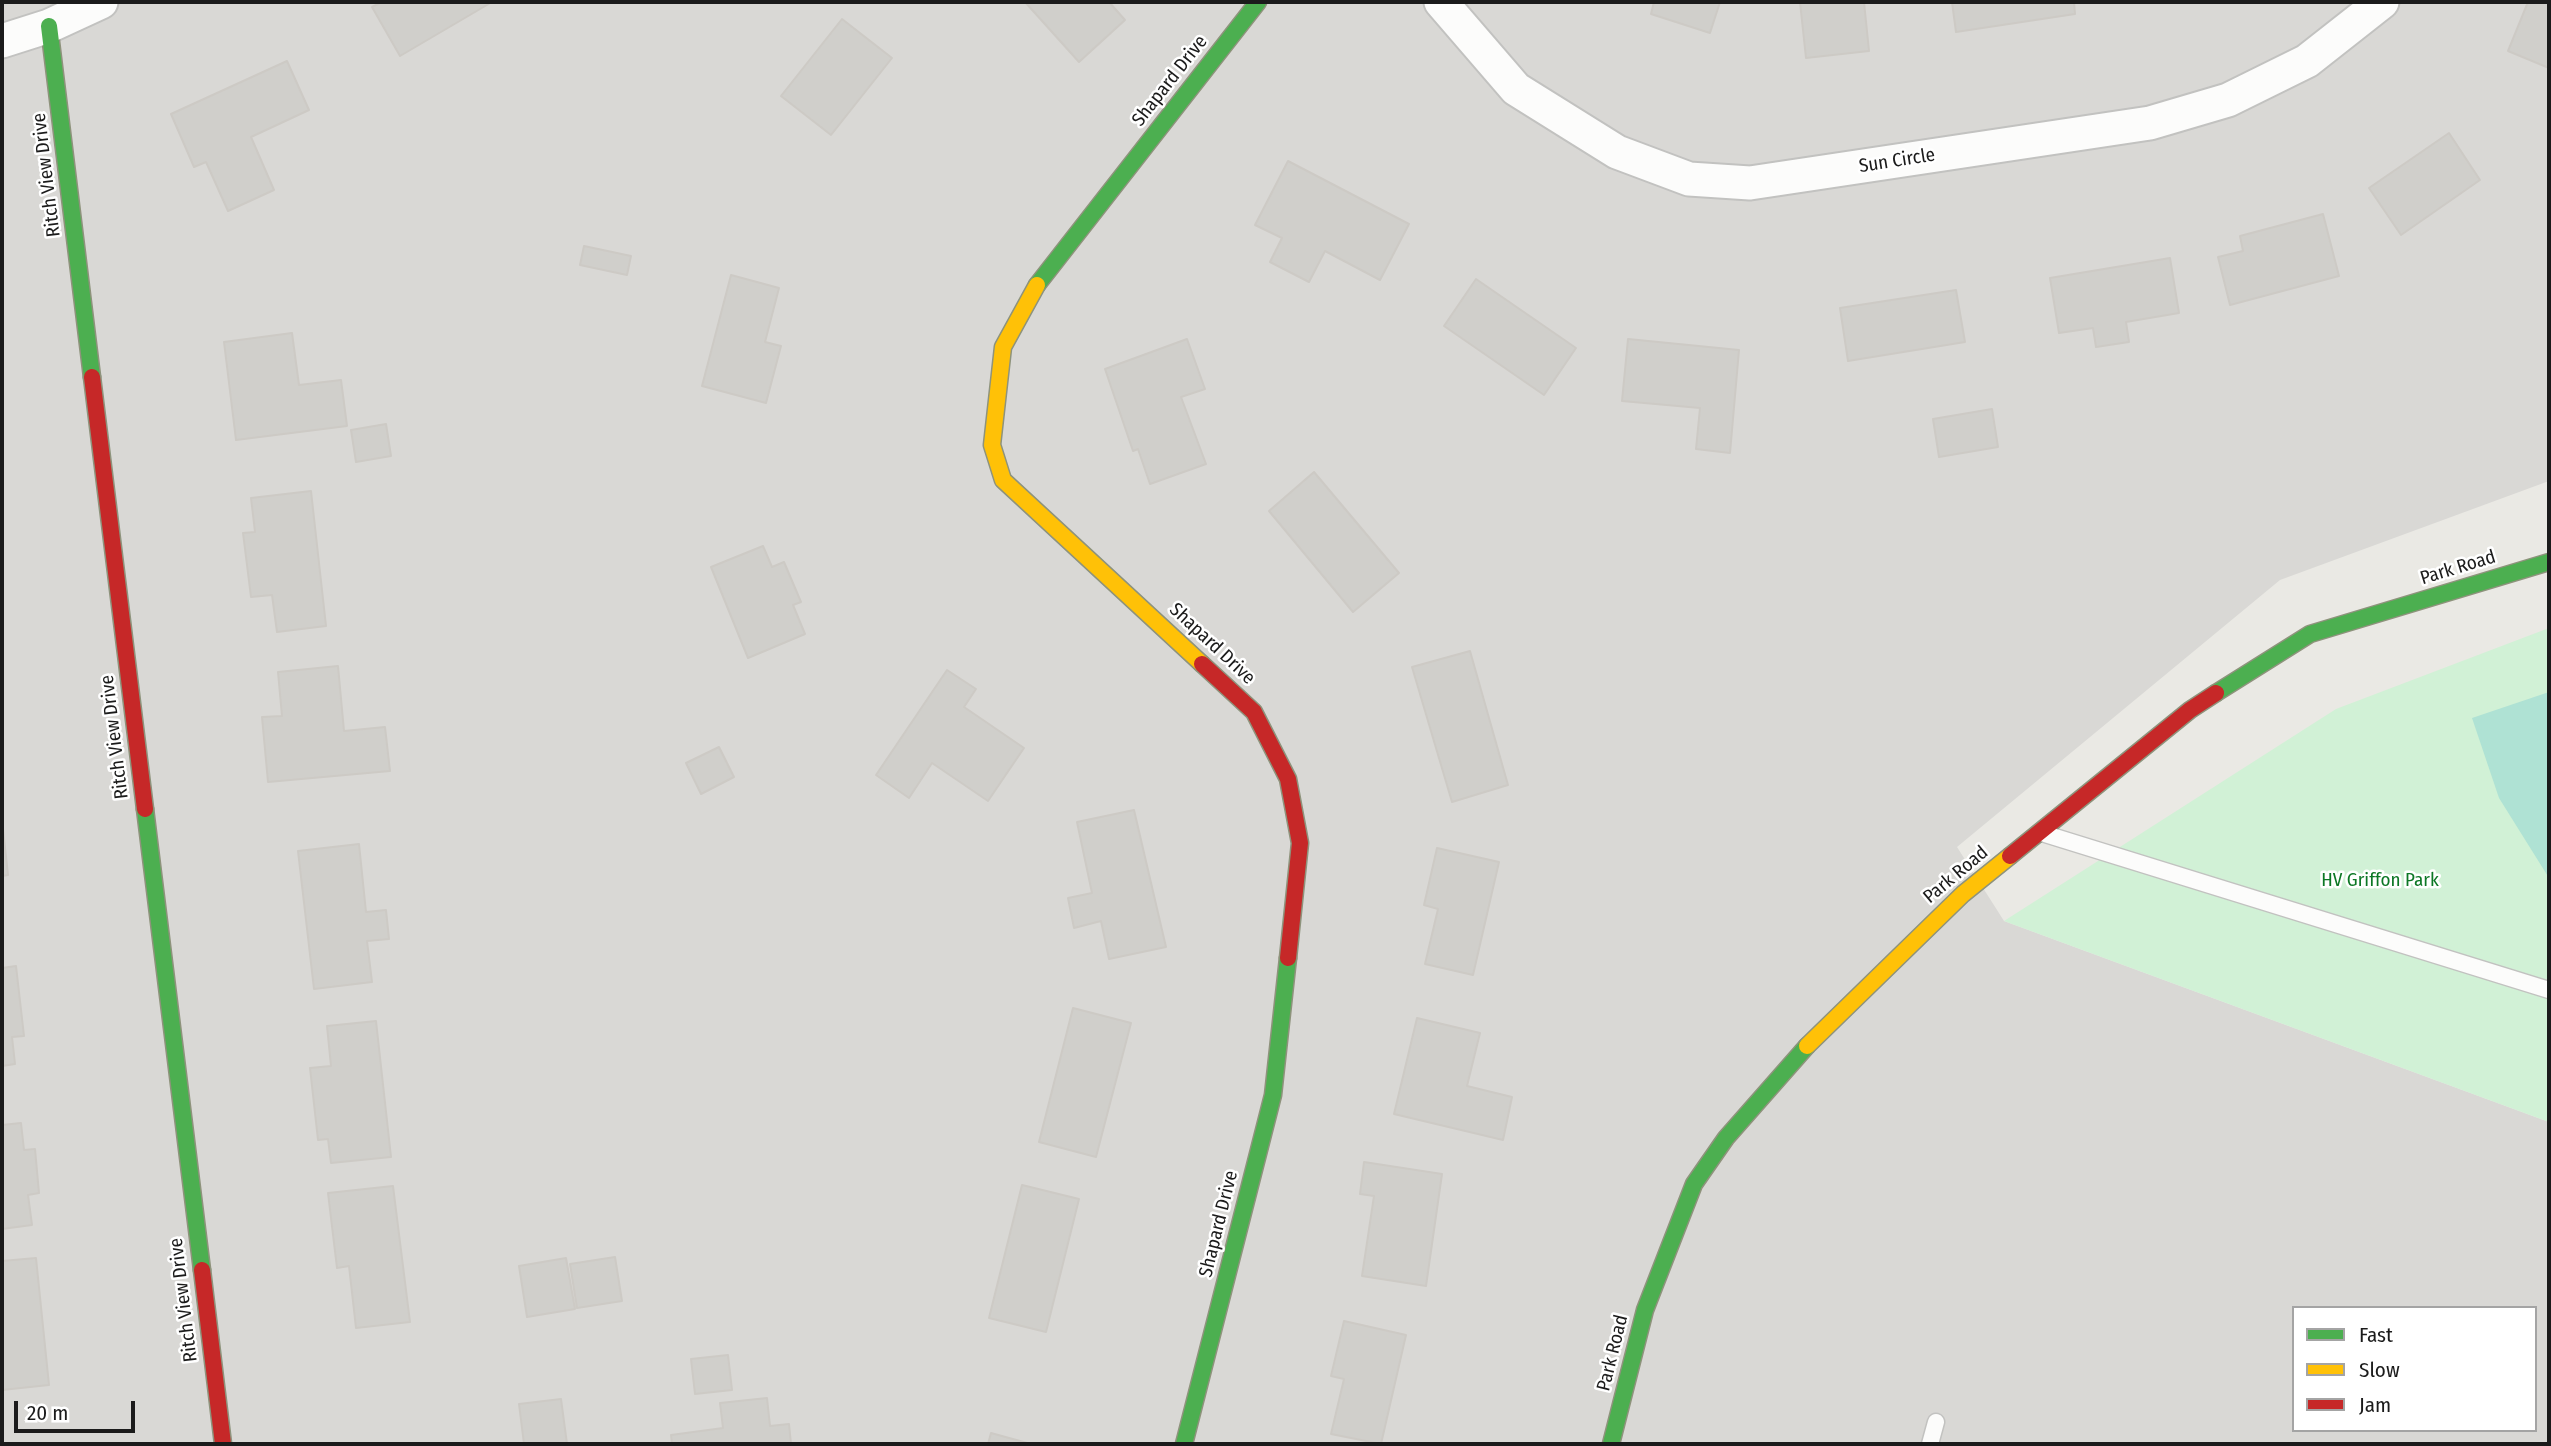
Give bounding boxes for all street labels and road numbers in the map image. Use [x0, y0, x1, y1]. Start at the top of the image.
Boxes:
street label: Shapard Drive [1127, 31, 1213, 131]
street label: Ritch View Drive [28, 112, 66, 238]
street label: Sun Circle [1857, 144, 1937, 178]
street label: Park Road [2418, 546, 2498, 590]
street label: Shapard Drive [1164, 599, 1260, 689]
street label: Ritch View Drive [96, 674, 134, 800]
street label: Park Road [1919, 841, 1993, 909]
street label: Shapard Drive [1195, 1168, 1243, 1280]
street label: Ritch View Drive [165, 1237, 203, 1363]
street label: Park Road [1593, 1313, 1633, 1393]

